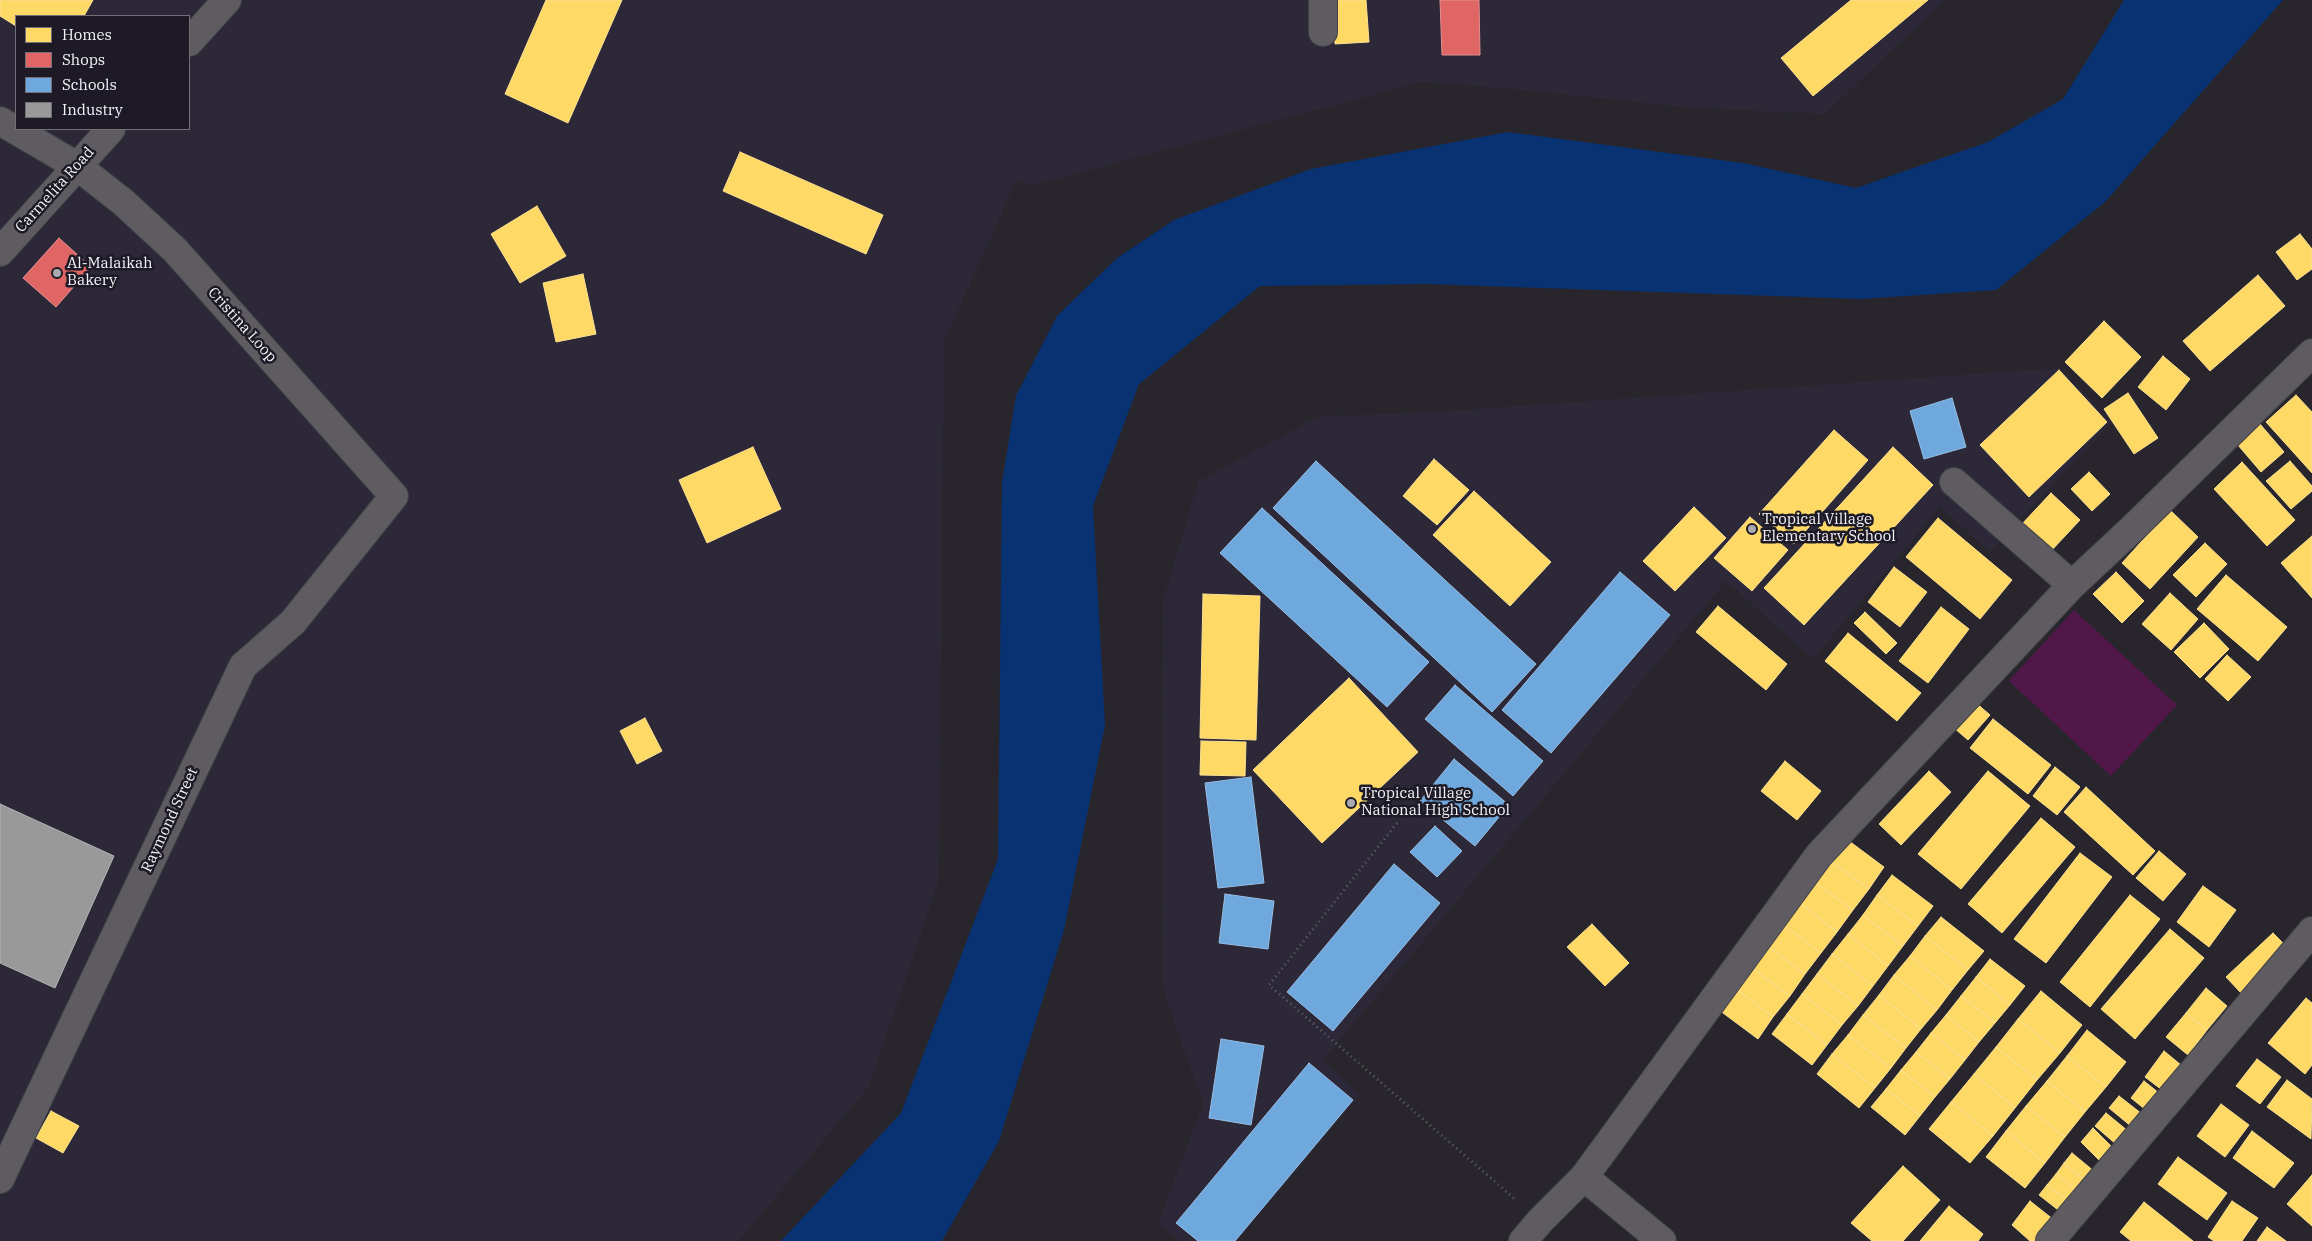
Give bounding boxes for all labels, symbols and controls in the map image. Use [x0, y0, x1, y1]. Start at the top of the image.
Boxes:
legend [15, 15, 190, 130]
text: Homes [62, 25, 112, 44]
text: Shops [62, 50, 105, 69]
text: Schools [62, 75, 117, 94]
text: Industry [62, 100, 123, 119]
street label: Carmelita Road [12, 144, 98, 236]
place label: Al-Malaikah Bakery [67, 255, 153, 290]
marker: Al-Malaikah Bakery [51, 267, 63, 279]
street label: Cristina Loop [204, 284, 280, 366]
place label: Tropical Village Elementary School [1762, 511, 1896, 546]
marker: Tropical Village Elementary School [1746, 523, 1758, 535]
street label: Raymond Street [138, 765, 202, 875]
place label: Tropical Village National High School [1361, 785, 1510, 820]
marker: Tropical Village National High School [1345, 797, 1357, 809]

